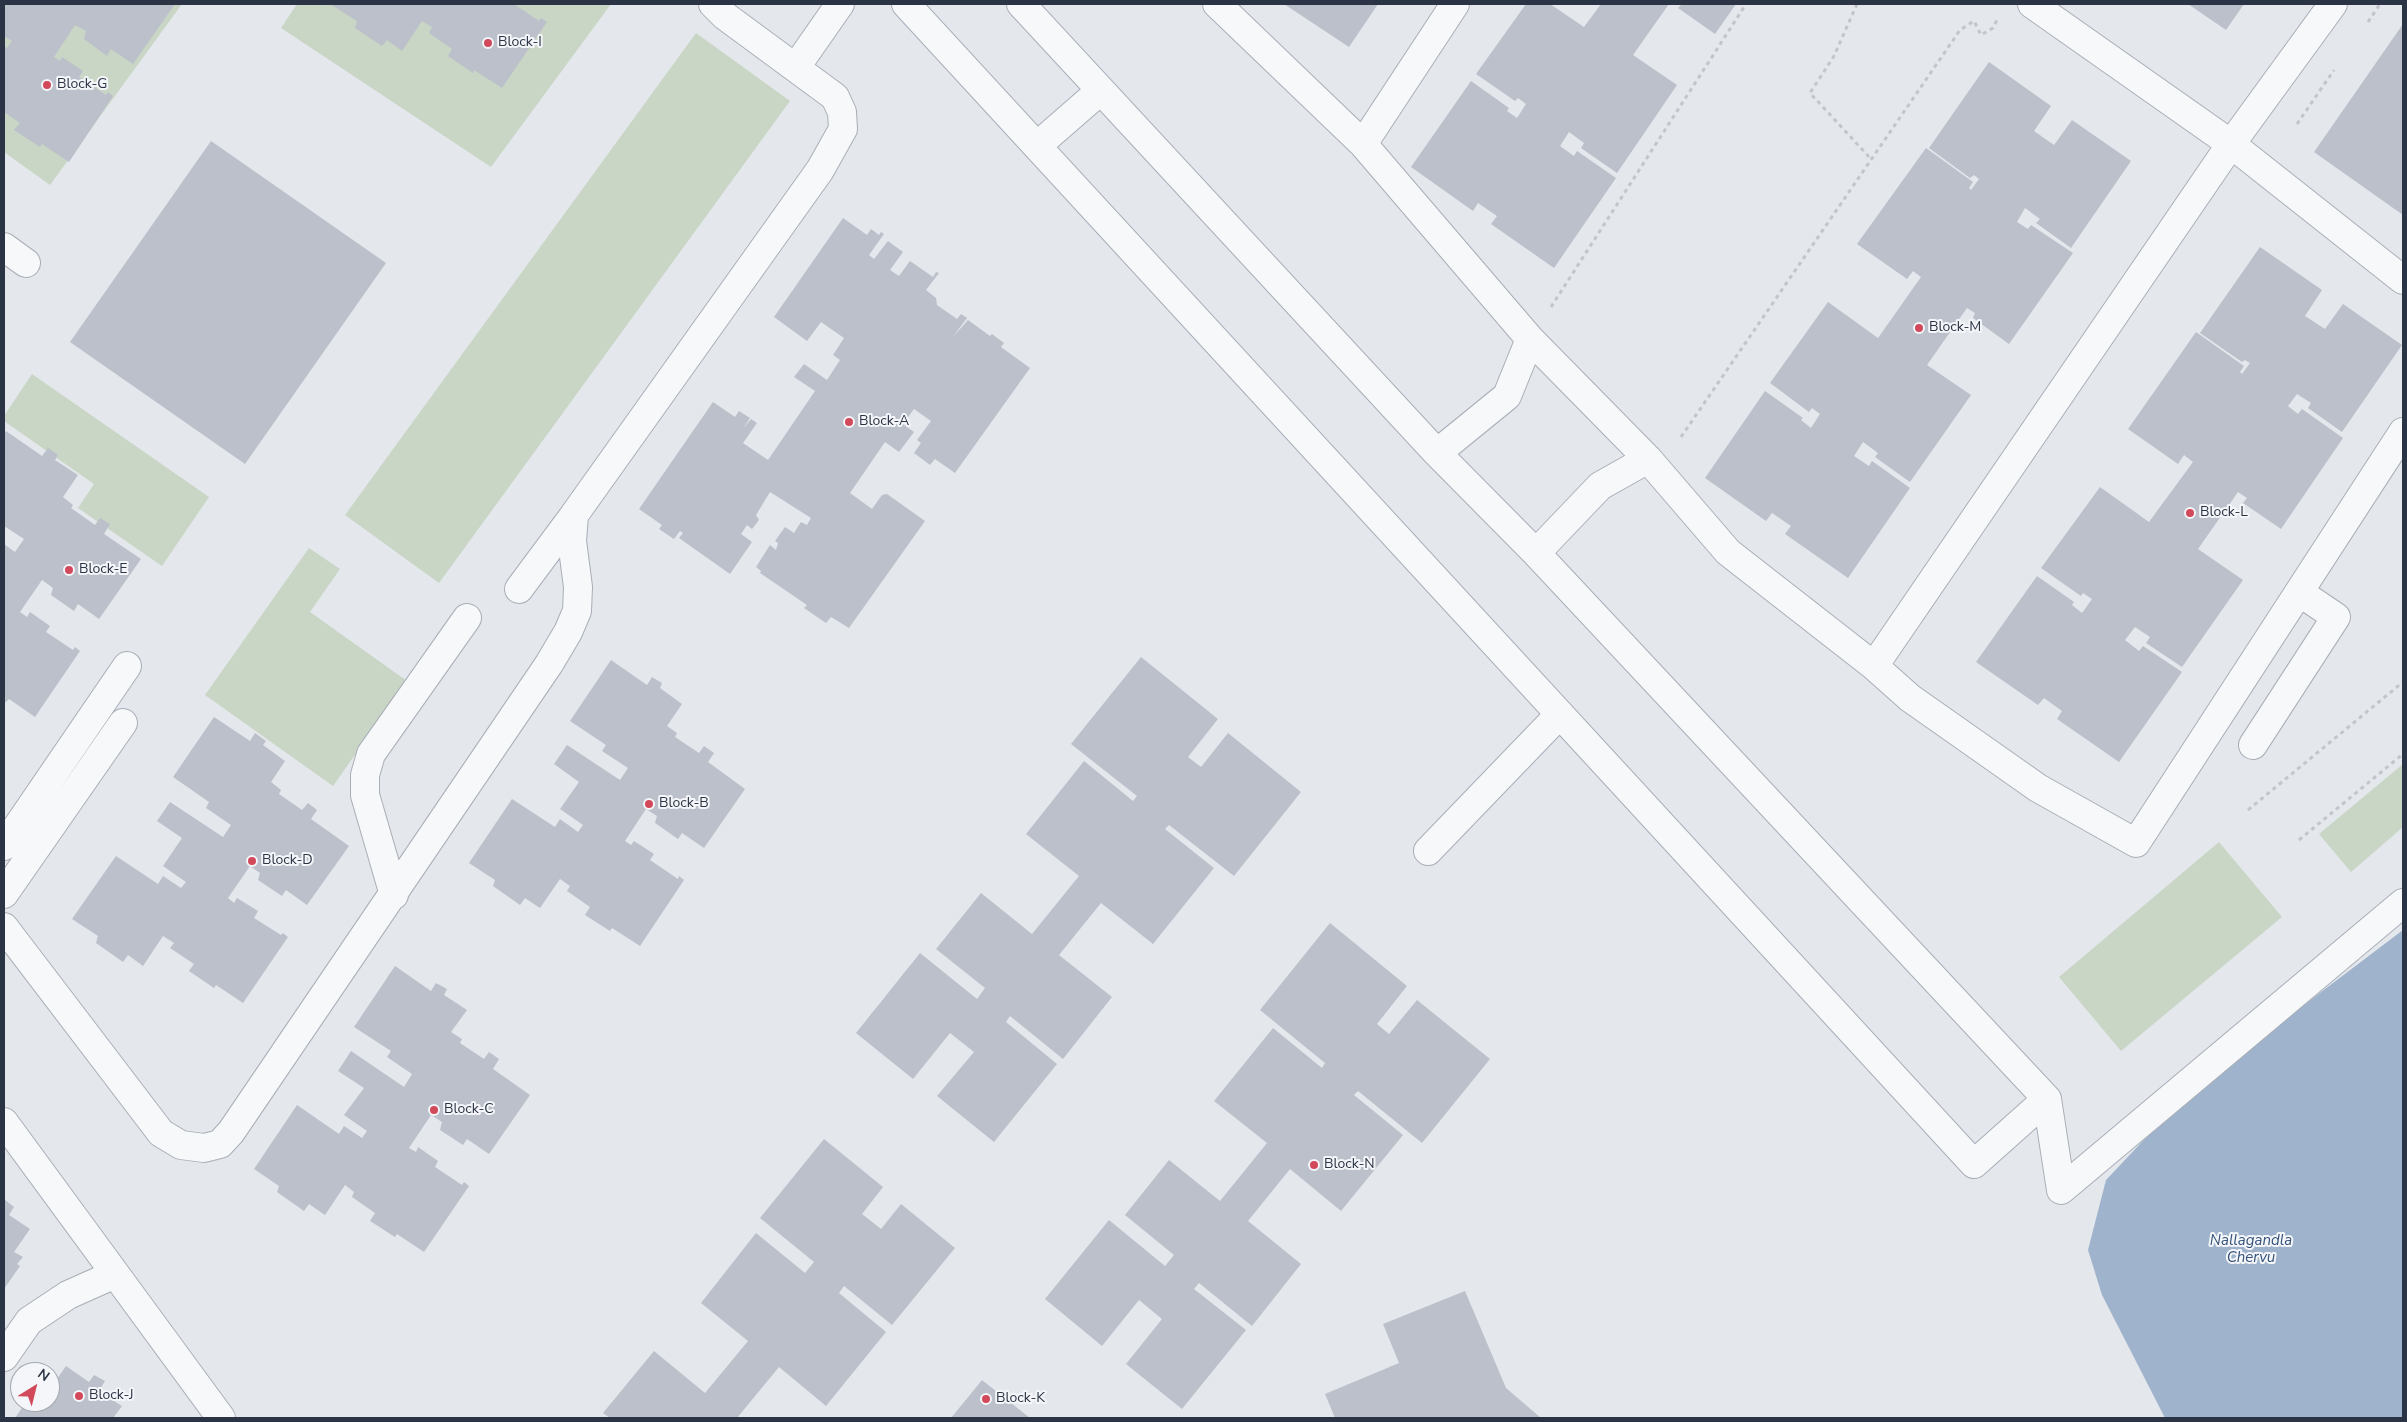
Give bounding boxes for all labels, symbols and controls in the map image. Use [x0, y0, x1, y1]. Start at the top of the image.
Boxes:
place label: Block-I [498, 35, 542, 51]
marker: Block-I [482, 37, 494, 49]
place label: Block-G [57, 77, 107, 93]
marker: Block-G [41, 79, 53, 91]
place label: Block-M [1929, 320, 1981, 336]
marker: Block-M [1913, 322, 1925, 334]
place label: Block-A [859, 414, 909, 430]
marker: Block-A [843, 416, 855, 428]
place label: Block-L [2200, 505, 2248, 521]
marker: Block-L [2184, 507, 2196, 519]
place label: Block-E [79, 562, 127, 578]
marker: Block-E [63, 564, 75, 576]
place label: Block-B [659, 796, 709, 812]
marker: Block-B [643, 798, 655, 810]
place label: Block-D [262, 853, 313, 869]
marker: Block-D [246, 855, 258, 867]
place label: Block-C [444, 1102, 494, 1118]
marker: Block-C [428, 1104, 440, 1116]
place label: Block-N [1324, 1157, 1375, 1173]
marker: Block-N [1308, 1159, 1320, 1171]
water label: Nallagandla Chervu [2210, 1232, 2292, 1267]
north arrow [10, 1362, 60, 1412]
text: N [34, 1364, 53, 1386]
place label: Block-J [89, 1388, 133, 1404]
marker: Block-J [73, 1390, 85, 1402]
place label: Block-K [996, 1391, 1045, 1407]
marker: Block-K [980, 1393, 992, 1405]

